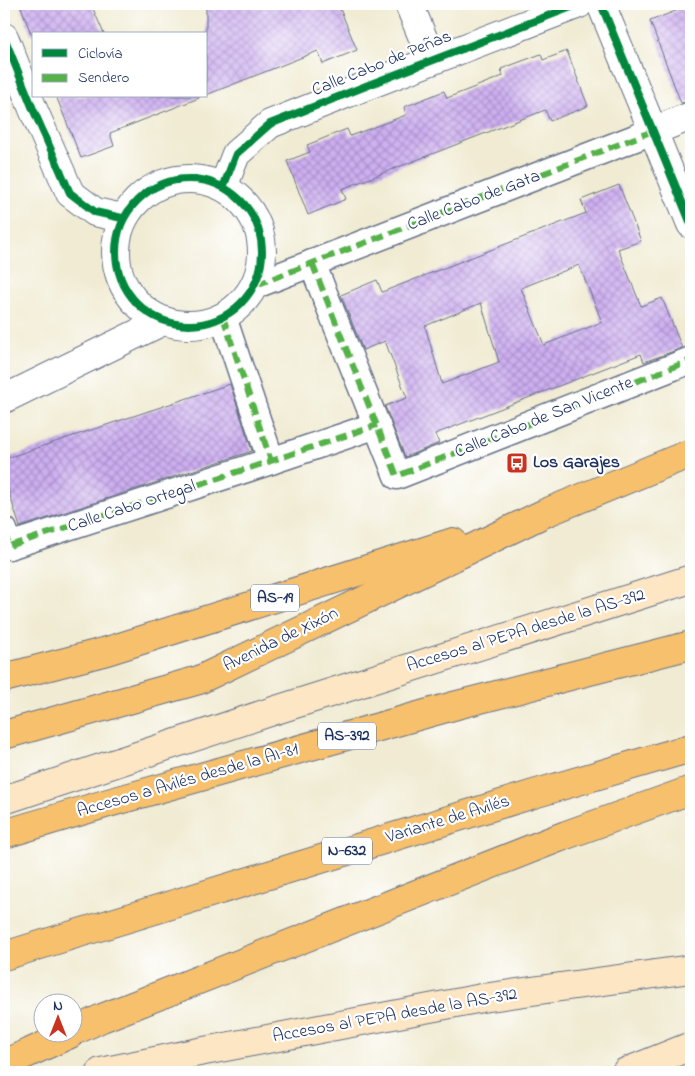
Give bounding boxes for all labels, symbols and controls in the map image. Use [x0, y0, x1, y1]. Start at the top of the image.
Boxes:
street label: Calle Cabo de Peñas [308, 24, 456, 104]
legend [32, 32, 208, 98]
text: Ciclovía [78, 43, 123, 65]
text: Sendero [78, 67, 130, 89]
street label: Calle Cabo de Gata [404, 164, 544, 238]
street label: Calle Cabo de San Vicente [451, 370, 638, 466]
place label: Los Garajes [533, 450, 620, 476]
bus stop icon: Los Garajes [505, 451, 529, 475]
street label: Calle Cabo Ortegal [64, 474, 200, 541]
street label: Accesos al PEPA desde la AS-392 [404, 582, 649, 680]
road number: AS-19 [251, 584, 299, 612]
street label: Avenida de Xixón [219, 601, 343, 679]
road number: AS-392 [318, 722, 376, 749]
street label: Accesos a Avilés desde la AI-81 [74, 737, 302, 825]
street label: Variante de Avilés [382, 789, 513, 851]
road number: N-632 [322, 838, 372, 864]
street label: Accesos al PEPA desde la AS-392 [271, 982, 520, 1050]
north arrow [32, 994, 82, 1044]
text: N [53, 996, 63, 1017]

